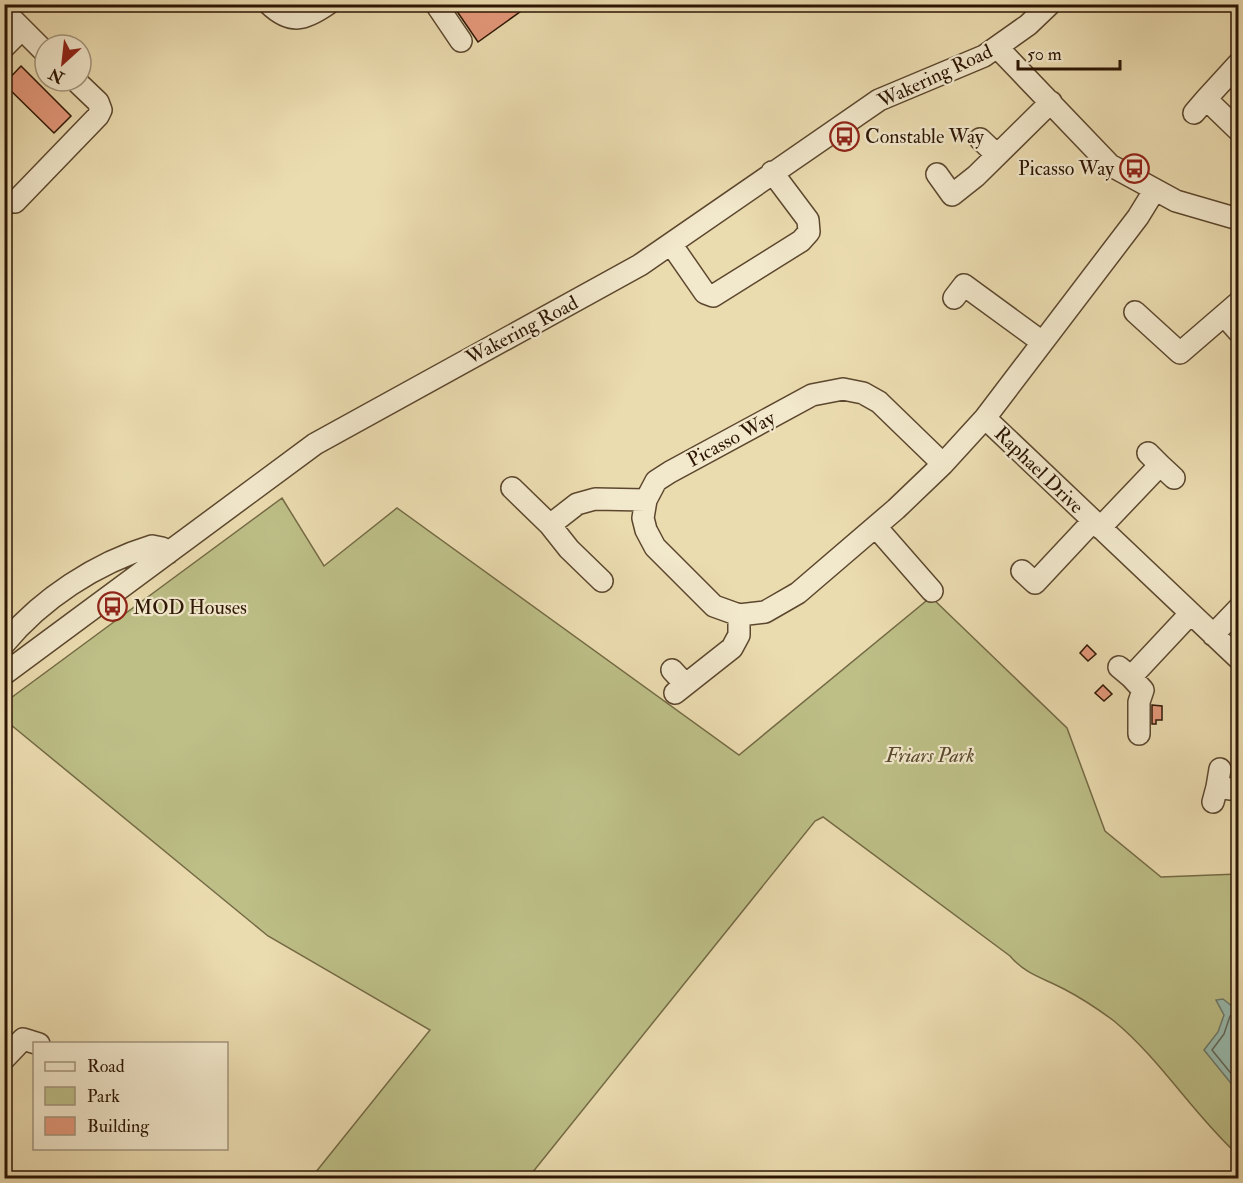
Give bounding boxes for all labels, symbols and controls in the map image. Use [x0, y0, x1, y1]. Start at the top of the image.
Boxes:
north arrow [33, 33, 93, 93]
scale bar [1018, 33, 1120, 71]
street label: Wakering Road [873, 39, 996, 114]
text: 50 m [1027, 43, 1062, 66]
text: N [45, 63, 68, 88]
bus stop icon: Constable Way [828, 120, 860, 152]
place label: Constable Way [865, 124, 985, 149]
bus stop icon: Picasso Way [1119, 152, 1151, 184]
place label: Picasso Way [1018, 156, 1115, 181]
street label: Wakering Road [461, 290, 582, 370]
street label: Picasso Way [683, 405, 780, 473]
street label: Raphael Drive [988, 421, 1089, 520]
bus stop icon: MOD Houses [96, 591, 128, 623]
place label: MOD Houses [133, 595, 247, 620]
park label: Friars Park [885, 743, 974, 768]
legend [33, 1042, 228, 1150]
text: Road [87, 1055, 125, 1078]
text: Park [87, 1085, 120, 1108]
text: Building [87, 1115, 150, 1138]

